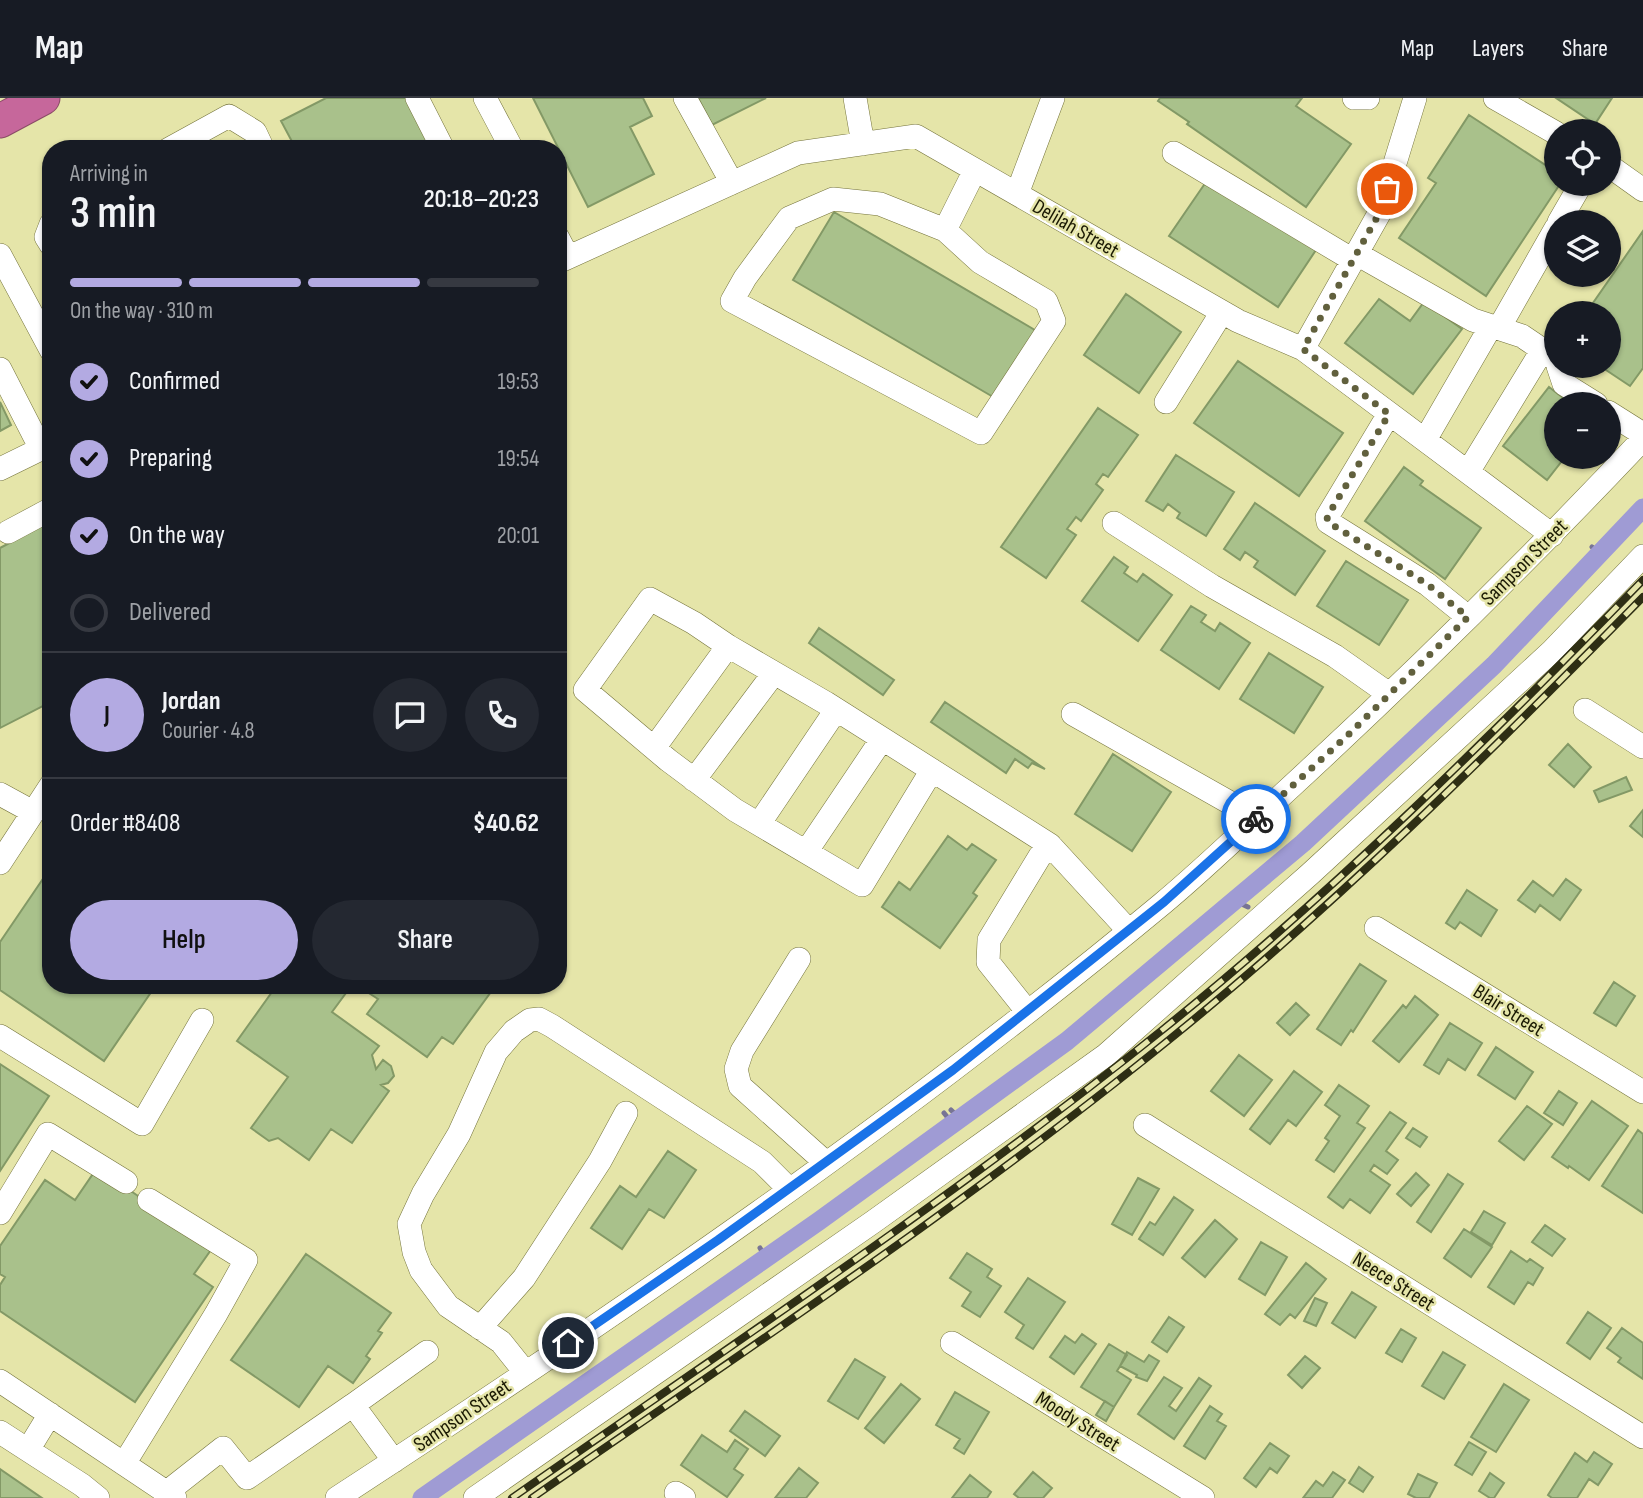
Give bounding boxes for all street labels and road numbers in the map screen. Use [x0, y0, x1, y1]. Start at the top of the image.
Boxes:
street label: Delilah Street [1028, 194, 1123, 263]
street label: Sampson Street [1476, 514, 1573, 611]
street label: Blair Street [1469, 979, 1549, 1042]
street label: Neece Street [1348, 1246, 1439, 1316]
street label: Sampson Street [409, 1374, 516, 1457]
street label: Moody Street [1031, 1386, 1124, 1457]

